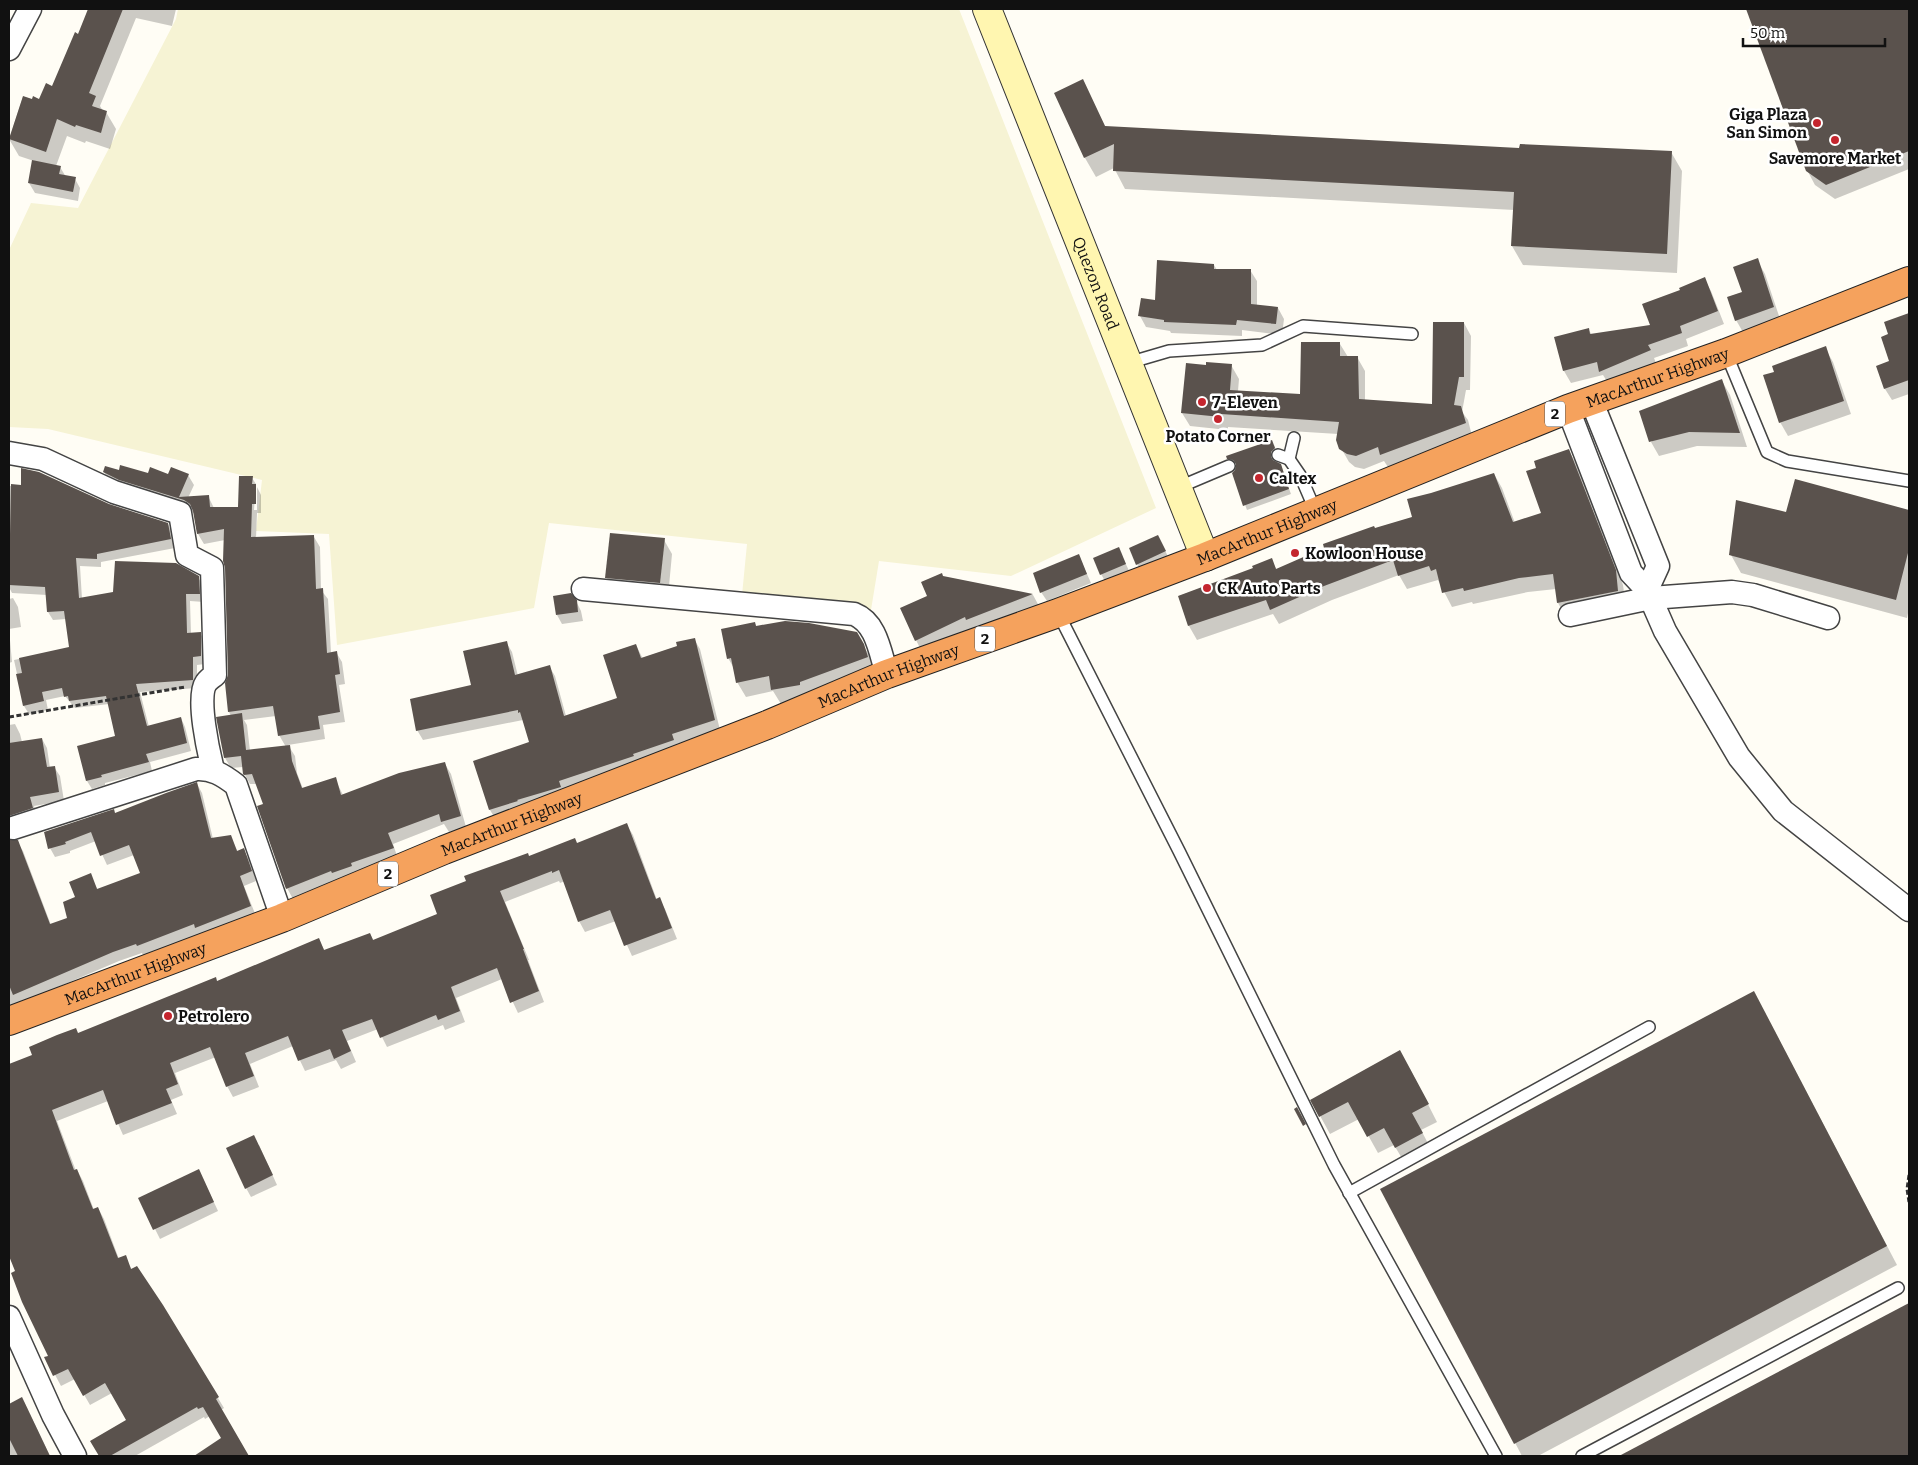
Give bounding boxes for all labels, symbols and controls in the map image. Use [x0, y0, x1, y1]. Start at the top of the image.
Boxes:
scale bar [1743, 15, 1886, 47]
text: 50 m [1750, 24, 1786, 42]
place label: Giga Plaza San Simon [1726, 105, 1808, 142]
marker: Giga Plaza San Simon [1811, 117, 1823, 129]
marker: Savemore Market [1829, 134, 1841, 146]
place label: Savemore Market [1769, 149, 1902, 168]
street label: Quezon Road [1069, 234, 1123, 333]
street label: MacArthur Highway [1584, 344, 1732, 412]
place label: 7-Eleven [1212, 393, 1279, 412]
marker: 7-Eleven [1196, 396, 1208, 408]
road number: 2 [1545, 402, 1565, 426]
marker: Potato Corner [1212, 413, 1224, 425]
place label: Potato Corner [1165, 427, 1271, 446]
place label: Caltex [1269, 469, 1316, 488]
marker: Caltex [1253, 472, 1265, 484]
street label: MacArthur Highway [1194, 495, 1341, 569]
place label: Kowloon House [1305, 544, 1424, 563]
marker: Kowloon House [1289, 547, 1301, 559]
place label: CK Auto Parts [1217, 579, 1321, 598]
marker: CK Auto Parts [1201, 582, 1213, 594]
road number: 2 [975, 626, 995, 652]
street label: MacArthur Highway [815, 640, 962, 712]
street label: MacArthur Highway [438, 788, 586, 860]
road number: 2 [378, 862, 398, 886]
street label: MacArthur Highway [62, 938, 209, 1009]
place label: Petrolero [178, 1007, 249, 1026]
marker: Petrolero [162, 1010, 174, 1022]

